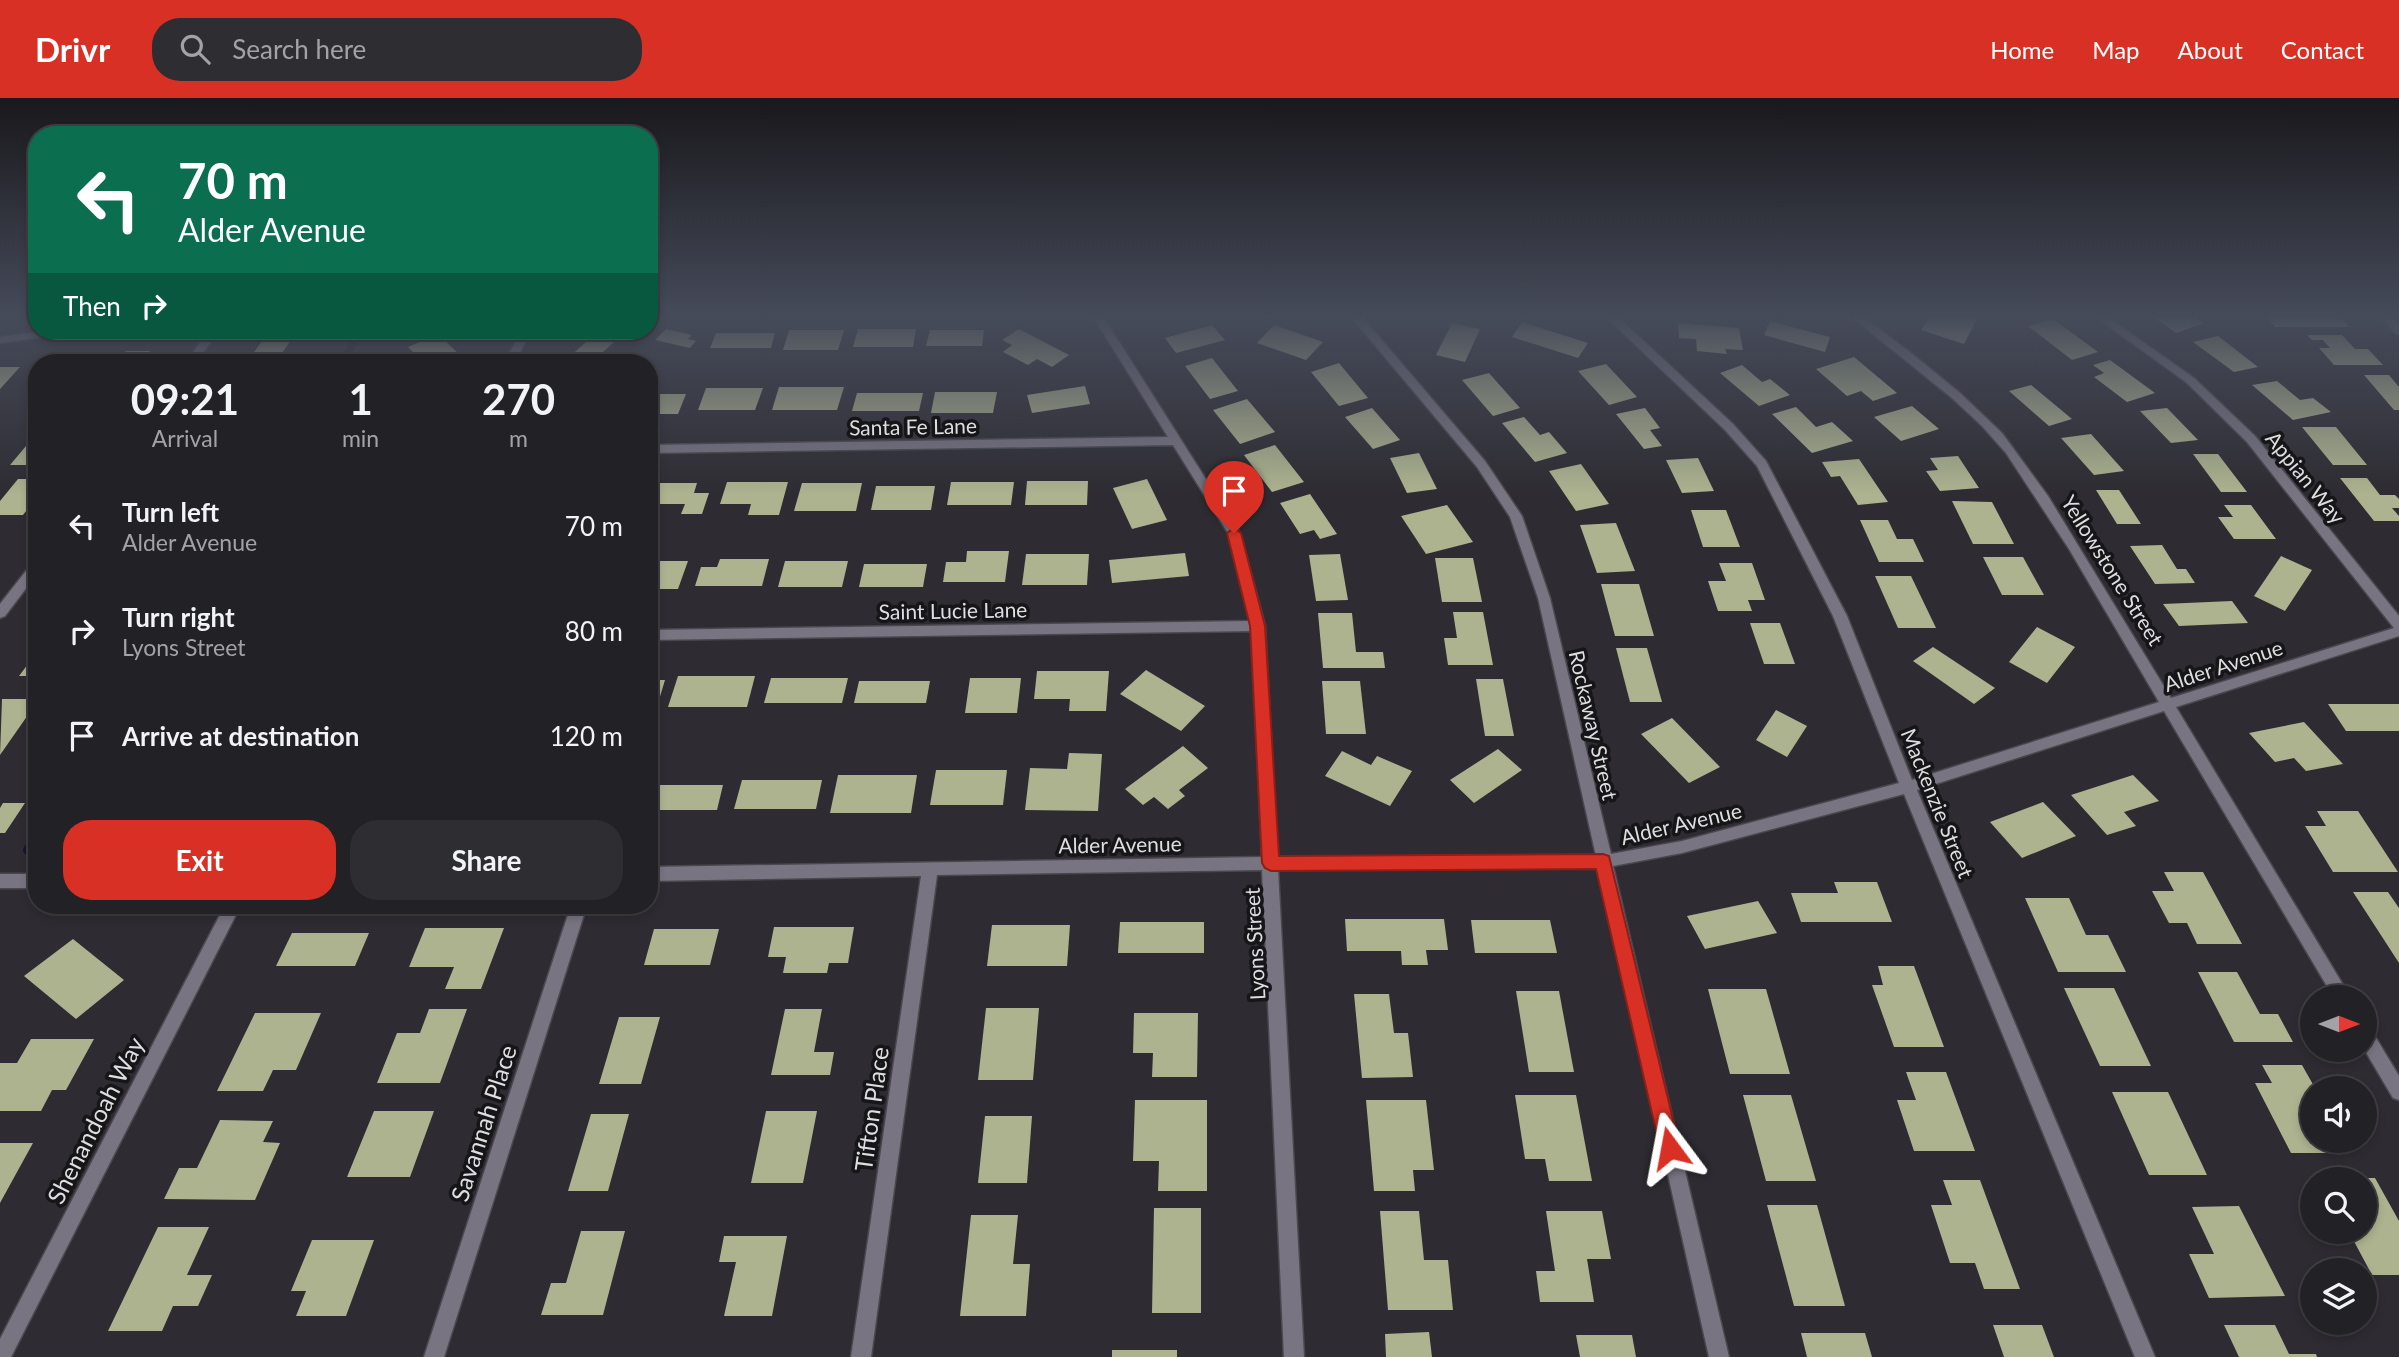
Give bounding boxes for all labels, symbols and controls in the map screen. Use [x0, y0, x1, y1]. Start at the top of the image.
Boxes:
search box [152, 18, 642, 81]
text: Drivr [35, 29, 110, 69]
icon: search [176, 30, 214, 68]
text: Search here [232, 33, 366, 65]
text: Home [1990, 35, 2054, 64]
text: Map [2092, 35, 2140, 64]
text: About [2178, 35, 2243, 64]
text: Contact [2281, 35, 2364, 64]
text: 70 m [178, 151, 288, 209]
icon: left [63, 154, 154, 245]
text: Alder Avenue [178, 210, 366, 249]
icon: right [135, 287, 173, 325]
text: Then [63, 290, 121, 322]
text: 09:21 [131, 374, 239, 424]
text: 1 [348, 374, 373, 424]
text: 270 [482, 374, 555, 424]
street label: Santa Fe Lane [849, 412, 977, 440]
text: Arrival [152, 424, 218, 452]
text: min [342, 424, 379, 452]
text: m [509, 424, 528, 452]
street label: Appian Way [2261, 426, 2351, 528]
pin [1204, 461, 1264, 533]
icon: arrive [1215, 472, 1253, 510]
street label: Yellowstone Street [2057, 490, 2169, 650]
text: Turn left [122, 496, 219, 528]
icon: left [63, 507, 101, 545]
text: 70 m [565, 510, 623, 542]
text: Alder Avenue [122, 528, 257, 556]
street label: Saint Lucie Lane [878, 596, 1028, 624]
text: Turn right [122, 601, 235, 633]
icon: right [63, 612, 101, 650]
text: 80 m [565, 615, 623, 647]
text: Lyons Street [122, 633, 245, 661]
street label: Alder Avenue [2160, 634, 2286, 696]
street label: Rockaway Street [1565, 648, 1623, 803]
icon: arrive [63, 717, 101, 755]
text: Arrive at destination [122, 720, 359, 752]
text: 120 m [550, 720, 623, 752]
street label: Mackenzie Street [1897, 725, 1980, 882]
street label: Alder Avenue [1618, 797, 1744, 849]
button: Exit [63, 820, 336, 900]
button: Share [350, 820, 623, 900]
street label: Alder Avenue [1058, 830, 1182, 858]
street label: Lyons Street [1239, 887, 1269, 1001]
north arrow [2300, 985, 2376, 1062]
map controls [2300, 985, 2377, 1335]
street label: Shenandoah Way [40, 1031, 150, 1208]
street label: Savannah Place [444, 1041, 522, 1205]
street label: Tifton Place [848, 1045, 894, 1173]
button: sound [2300, 1076, 2377, 1153]
position arrow [1633, 1111, 1707, 1185]
button: search [2300, 1167, 2377, 1244]
button: layers [2300, 1258, 2377, 1335]

